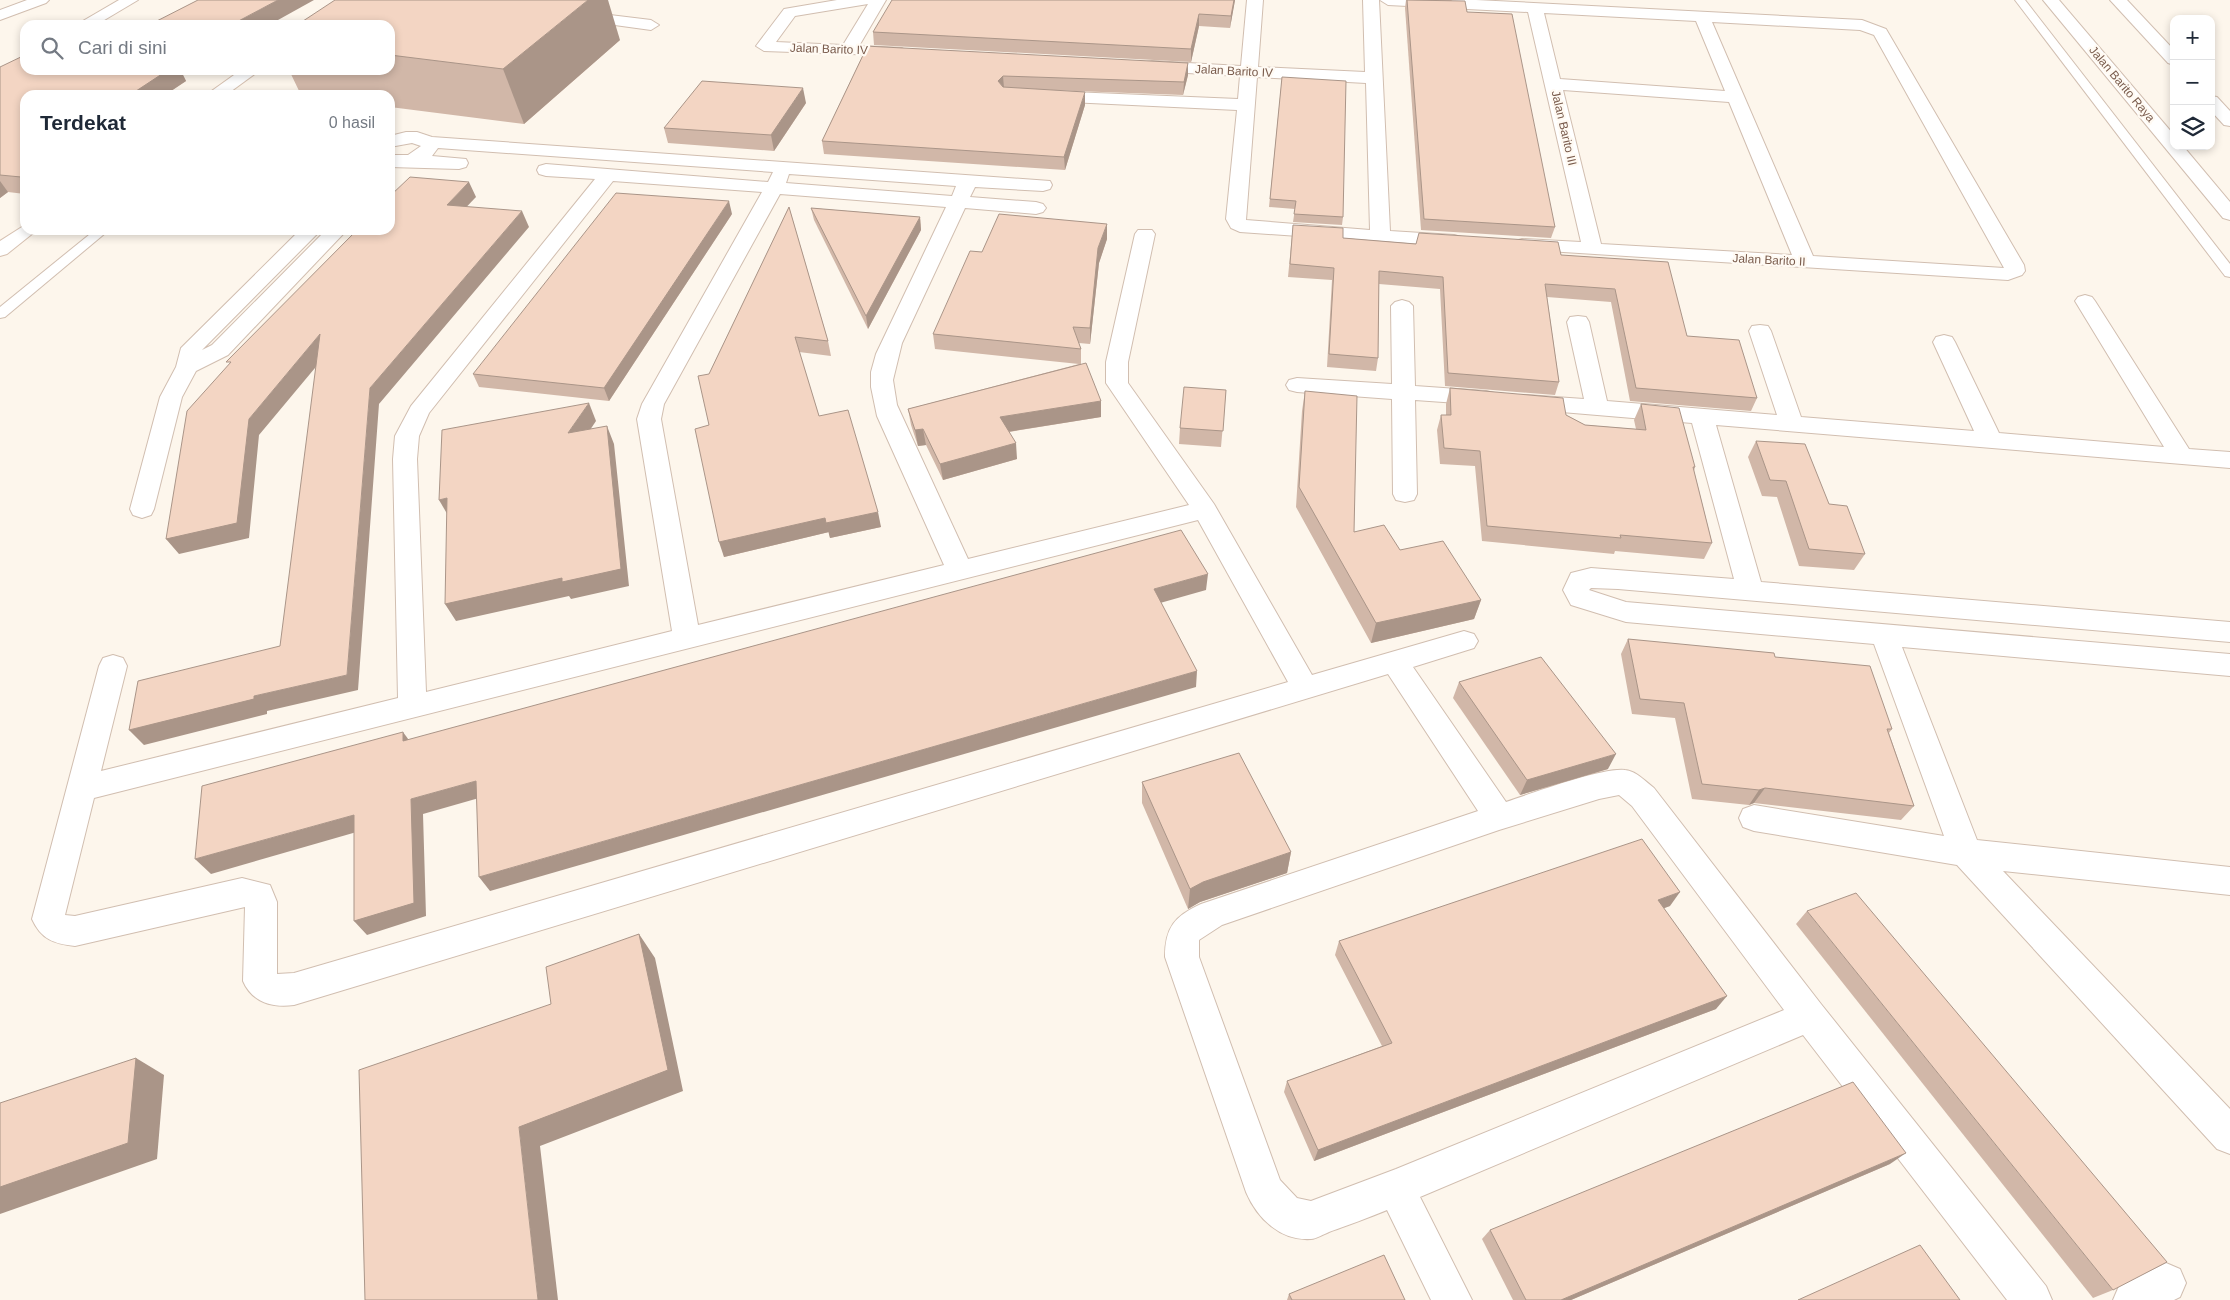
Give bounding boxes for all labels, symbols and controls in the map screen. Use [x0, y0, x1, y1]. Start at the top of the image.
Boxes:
map controls [2170, 15, 2215, 150]
button: + [2170, 15, 2215, 60]
search box [20, 20, 395, 75]
icon: search [38, 34, 66, 62]
text: Cari di sini [78, 37, 167, 58]
street label: Jalan Barito IV [790, 41, 868, 57]
street label: Jalan Barito Raya [2086, 43, 2158, 125]
button: − [2170, 60, 2215, 105]
street label: Jalan Barito IV [1195, 62, 1273, 80]
street label: Jalan Barito III [1549, 89, 1579, 167]
button: layers [2170, 105, 2215, 150]
text: Terdekat [40, 111, 126, 134]
text: 0 hasil [329, 114, 375, 131]
street label: Jalan Barito II [1732, 251, 1806, 269]

